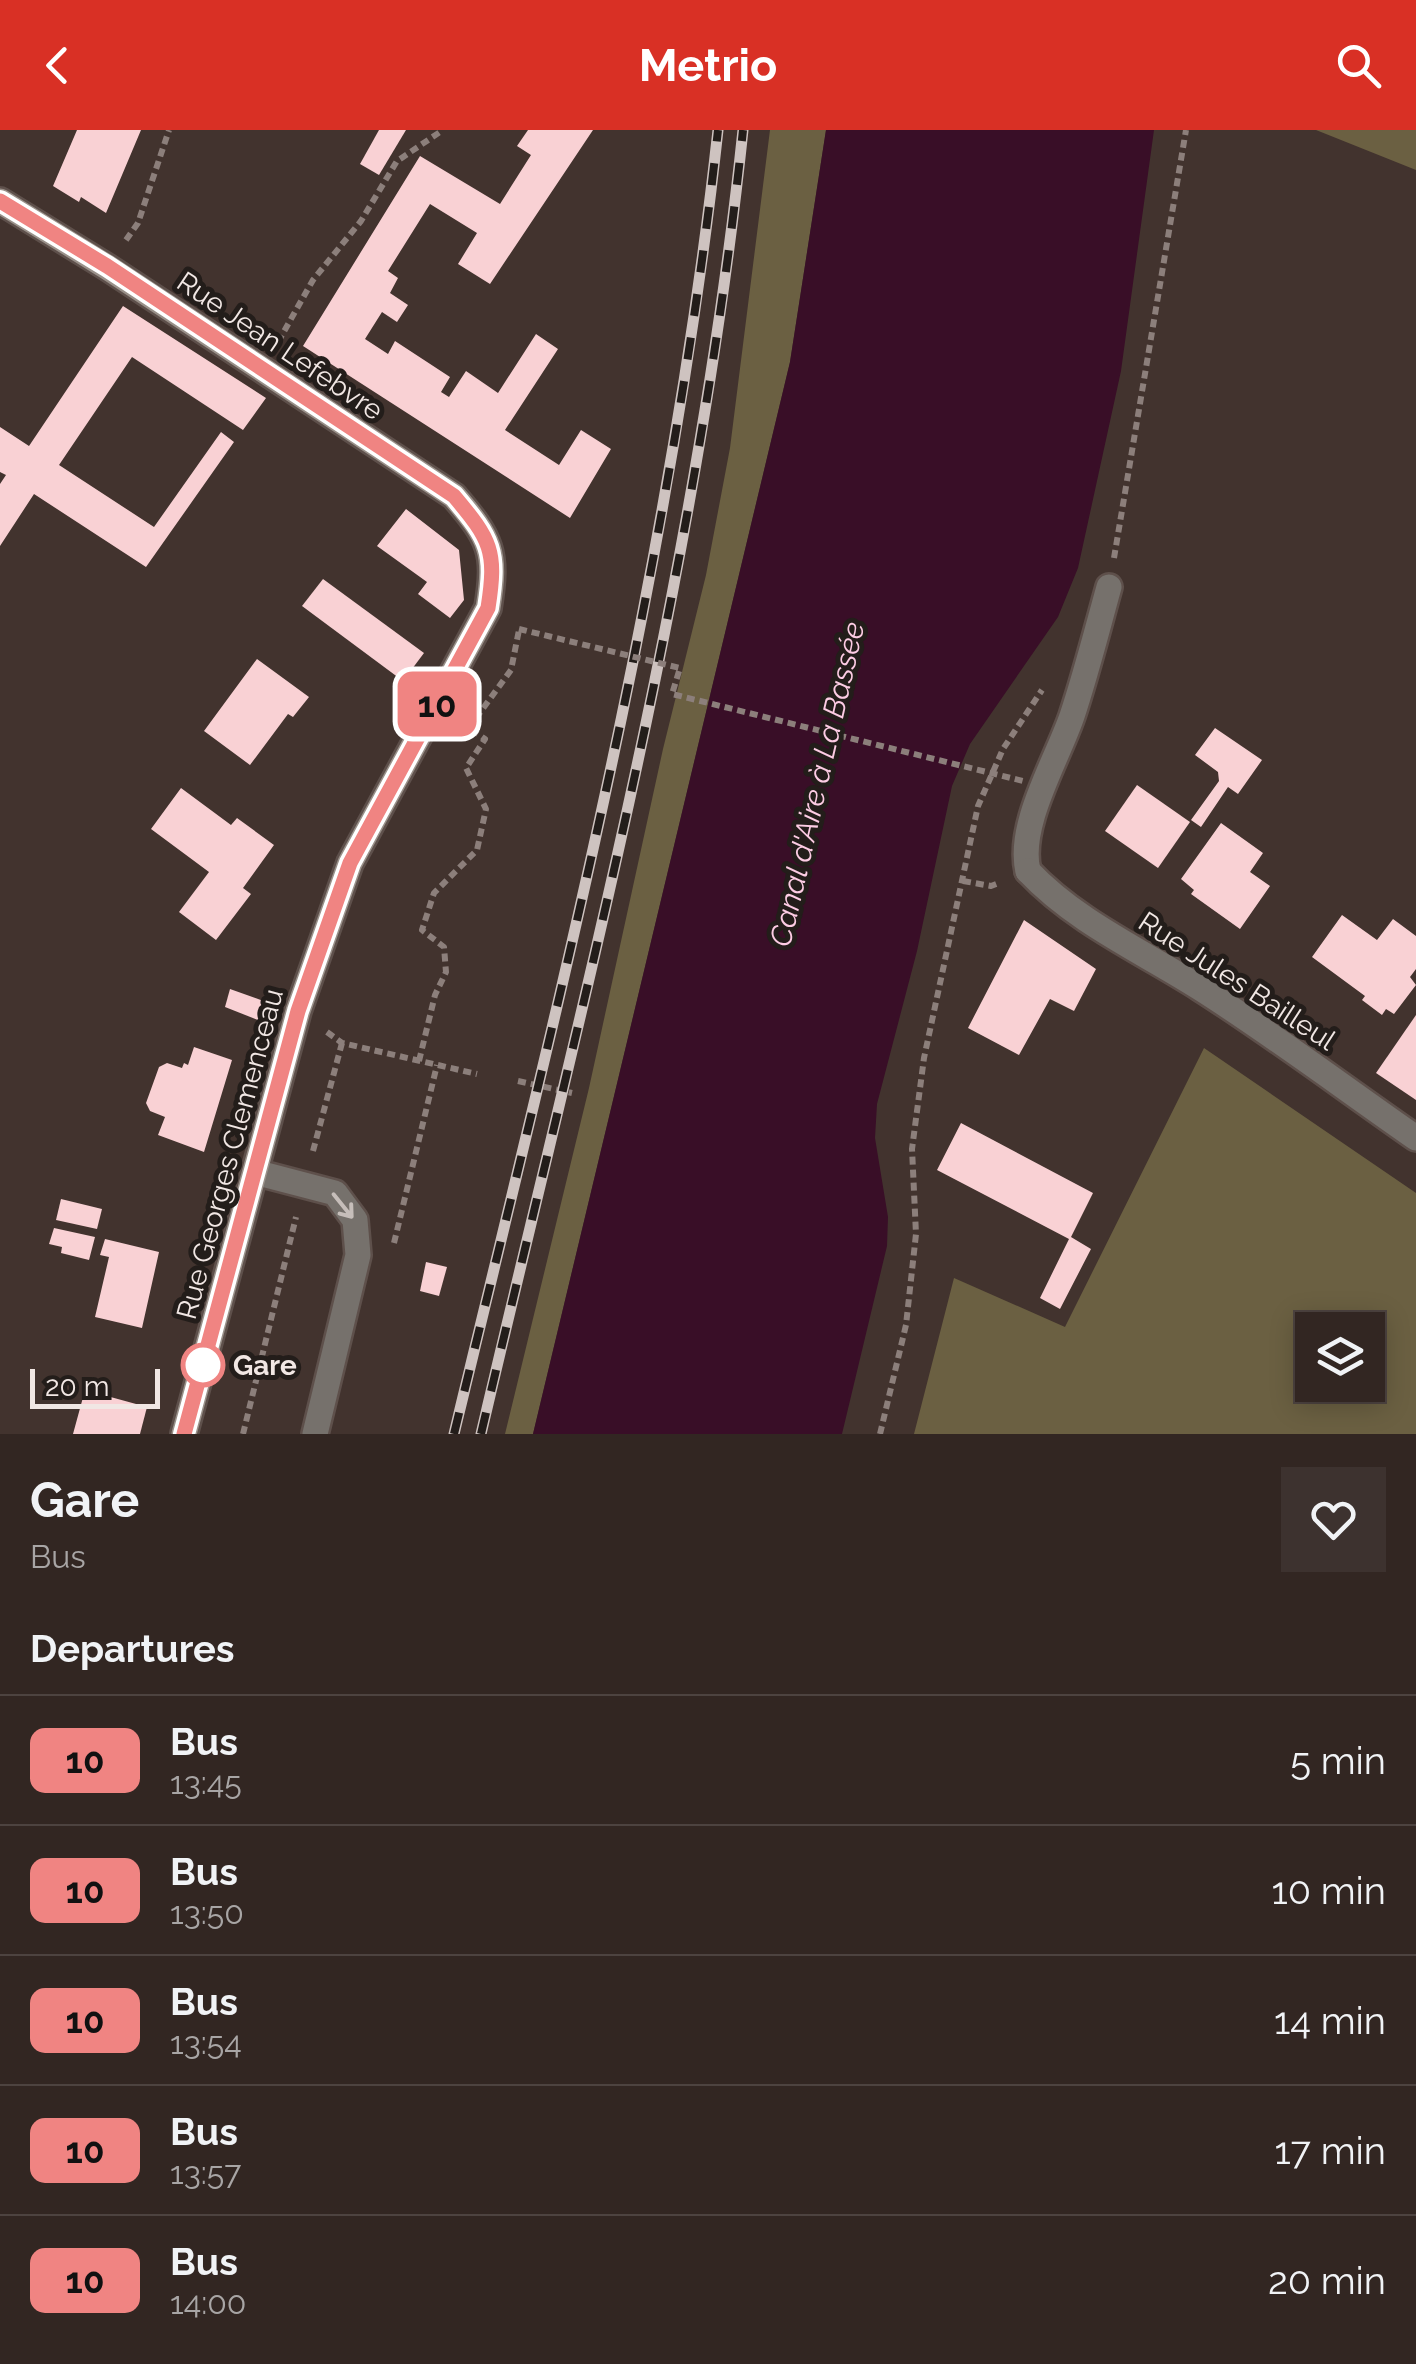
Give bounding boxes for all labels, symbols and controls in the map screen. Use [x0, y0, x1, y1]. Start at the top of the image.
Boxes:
icon: back [30, 38, 85, 93]
icon: search [1331, 38, 1386, 93]
text: Metrio [639, 39, 777, 92]
street label: Rue Jean Lefebvre [171, 265, 389, 427]
water label: Canal d'Aire à La Bassée [763, 618, 871, 950]
line badge: 10 [392, 672, 482, 736]
text: 10 [418, 684, 456, 725]
street label: Rue Jules Bailleul [1132, 905, 1342, 1057]
street label: Rue Georges Clemenceau [170, 985, 290, 1323]
one-way arrow [332, 1192, 354, 1218]
map controls [1295, 1312, 1385, 1402]
button: layers [1295, 1312, 1385, 1402]
marker: Gare [182, 1344, 224, 1386]
place label: Gare [233, 1349, 297, 1382]
scale bar [30, 1364, 160, 1408]
text: 20 m [45, 1370, 110, 1403]
button: heart [1281, 1467, 1386, 1572]
text: Gare [30, 1472, 139, 1528]
text: Bus [30, 1538, 86, 1575]
text: Departures [30, 1626, 235, 1671]
text: Bus [170, 1719, 238, 1764]
text: 5 min [1290, 1738, 1386, 1783]
text: 10 [66, 1740, 104, 1781]
text: 13:45 [170, 1764, 242, 1801]
text: Bus [170, 1849, 238, 1894]
text: 10 min [1271, 1868, 1386, 1913]
text: 10 [66, 1870, 104, 1911]
text: 13:50 [170, 1894, 244, 1931]
text: Bus [170, 1979, 238, 2024]
text: 14 min [1274, 1998, 1386, 2043]
text: 10 [66, 2000, 104, 2041]
text: 13:54 [170, 2024, 242, 2061]
text: Bus [170, 2109, 238, 2154]
text: 17 min [1275, 2128, 1386, 2173]
text: 10 [66, 2130, 104, 2171]
text: 13:57 [170, 2154, 241, 2191]
text: Bus [170, 2239, 238, 2284]
text: 20 min [1268, 2258, 1386, 2303]
text: 10 [66, 2260, 104, 2301]
text: 14:00 [170, 2284, 246, 2321]

